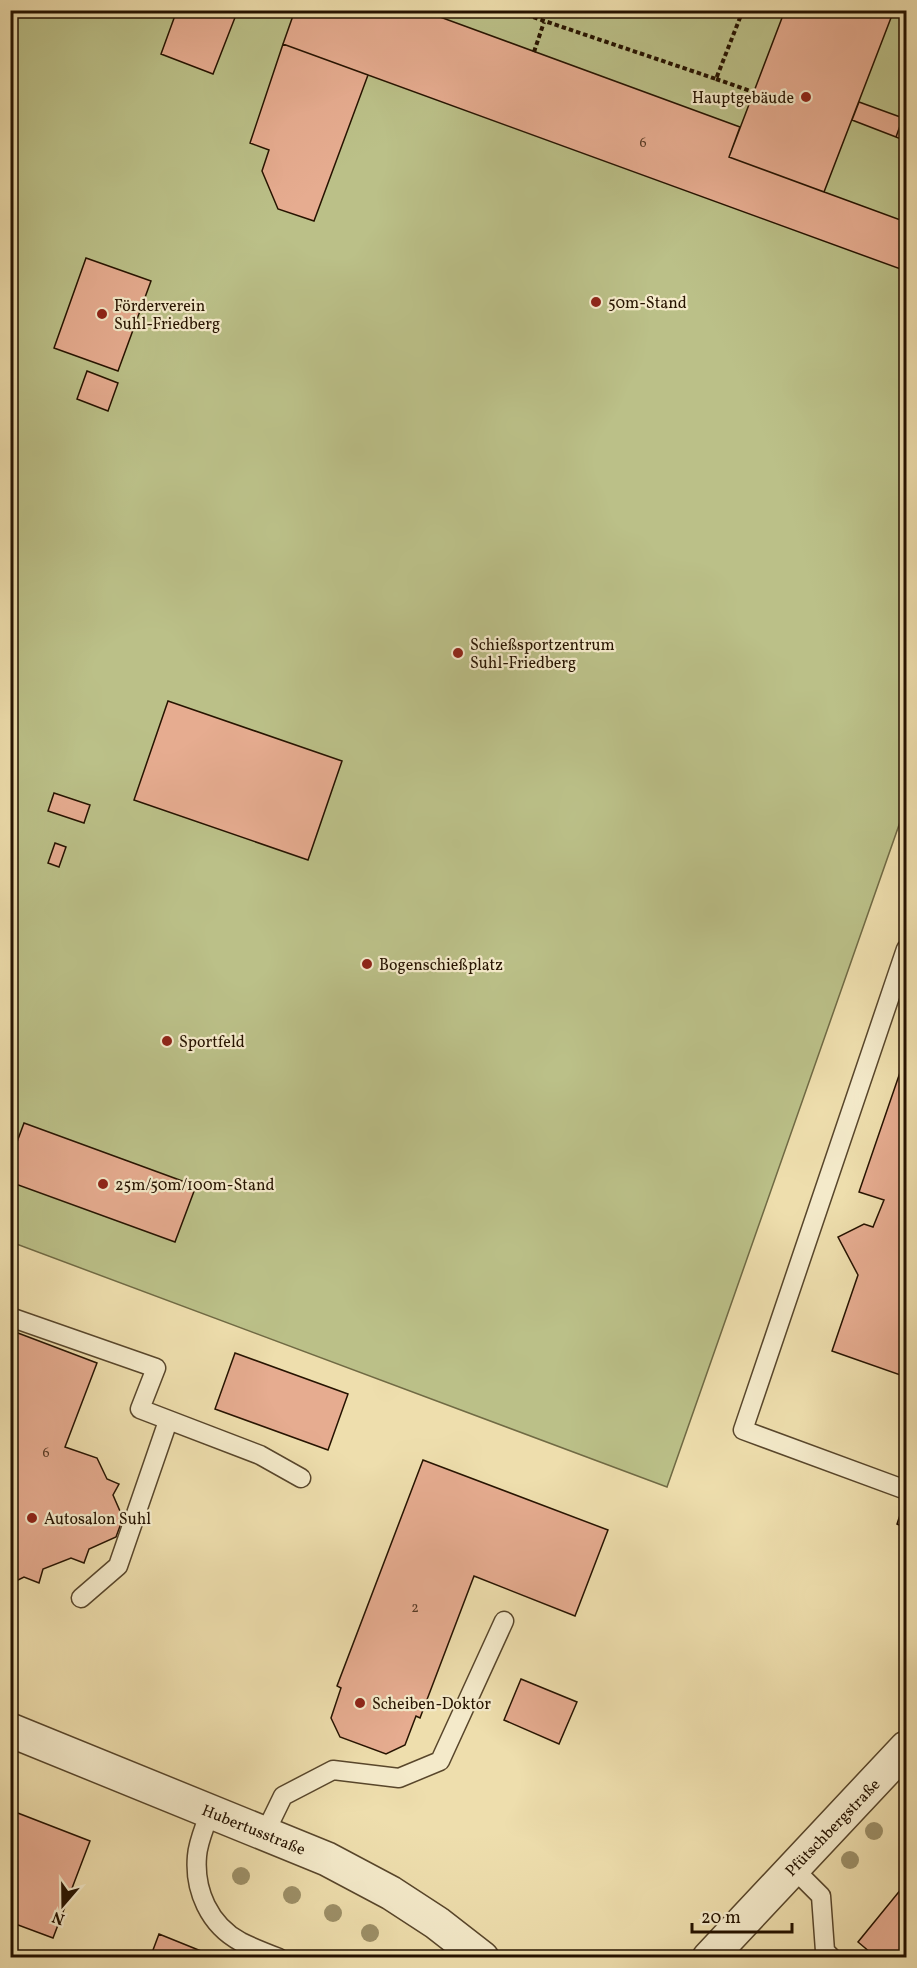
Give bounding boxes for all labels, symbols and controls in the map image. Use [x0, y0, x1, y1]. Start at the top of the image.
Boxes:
place label: Hauptgebäude [692, 88, 794, 110]
marker: Hauptgebäude [799, 90, 813, 104]
house number: 6 [639, 134, 647, 153]
place label: 50m-Stand [608, 293, 687, 315]
marker: 50m-Stand [589, 295, 603, 309]
place label: Förderverein Suhl-Friedberg [114, 296, 220, 336]
marker: Förderverein Suhl-Friedberg [95, 307, 109, 321]
place label: Schießsportzentrum Suhl-Friedberg [470, 635, 615, 675]
marker: Schießsportzentrum Suhl-Friedberg [451, 646, 465, 660]
place label: Bogenschießplatz [379, 955, 503, 977]
marker: Bogenschießplatz [360, 957, 374, 971]
place label: Sportfeld [179, 1032, 245, 1054]
marker: Sportfeld [160, 1034, 174, 1048]
place label: 25m/50m/100m-Stand [115, 1175, 274, 1197]
marker: 25m/50m/100m-Stand [96, 1177, 110, 1191]
house number: 6 [42, 1444, 50, 1463]
place label: Autosalon Suhl [44, 1509, 151, 1531]
marker: Autosalon Suhl [25, 1511, 39, 1525]
house number: 2 [411, 1599, 419, 1618]
place label: Scheiben-Doktor [372, 1694, 491, 1716]
marker: Scheiben-Doktor [353, 1696, 367, 1710]
street label: Pfütschbergstraße [781, 1775, 886, 1882]
street label: Hubertusstraße [198, 1800, 308, 1862]
north arrow [33, 1875, 93, 1935]
scale bar [692, 1896, 792, 1934]
text: N [49, 1905, 68, 1930]
text: 20 m [701, 1906, 741, 1931]

